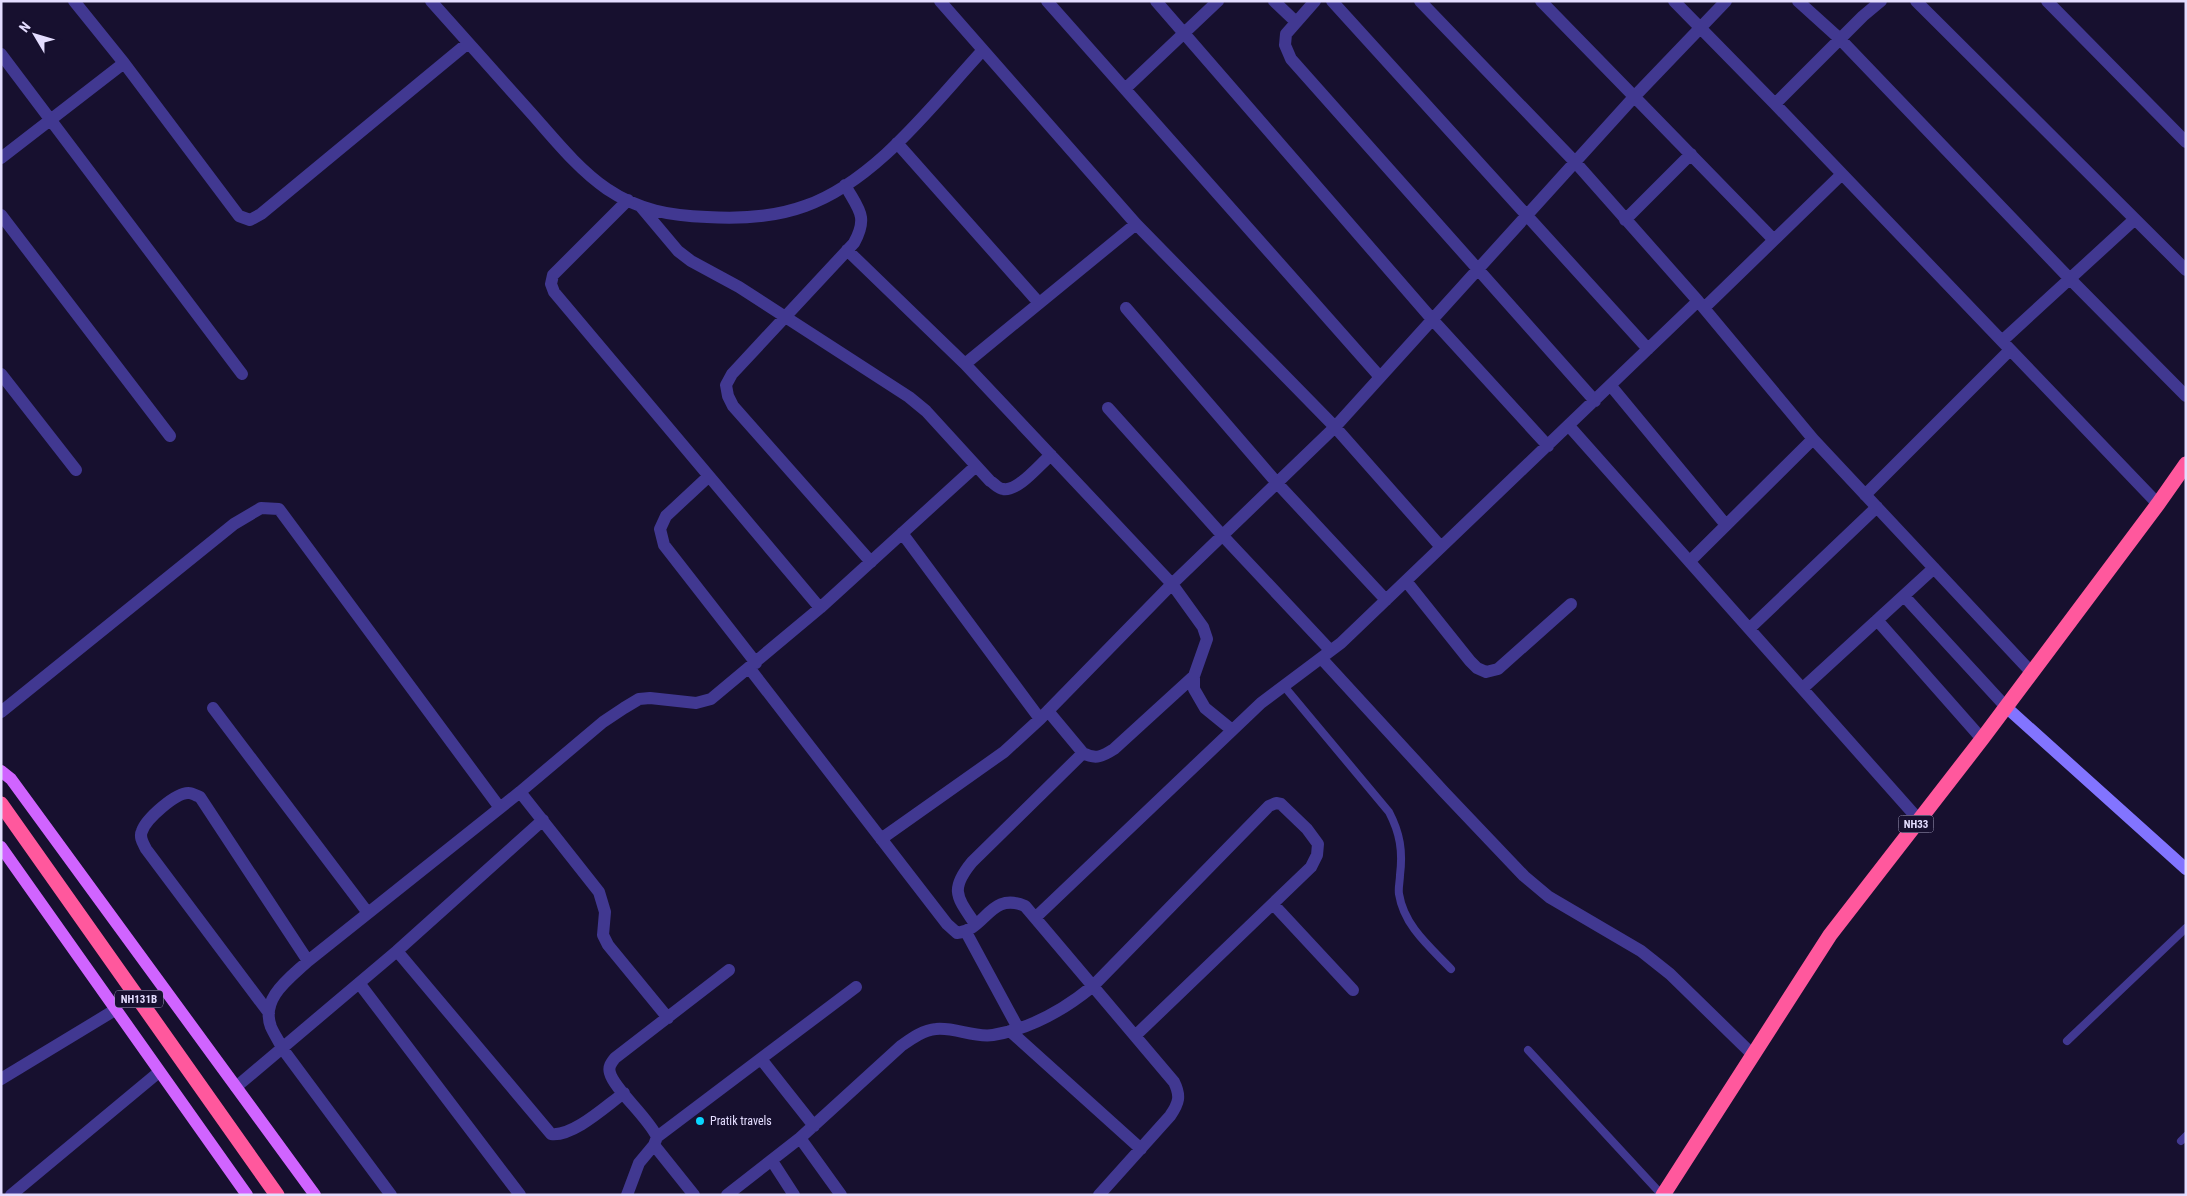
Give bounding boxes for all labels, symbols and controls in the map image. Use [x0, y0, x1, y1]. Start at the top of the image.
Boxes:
north arrow [10, 10, 60, 60]
text: N [16, 19, 34, 35]
road number: NH33 [1898, 816, 1934, 832]
road number: NH131B [115, 991, 163, 1008]
place label: Pratik travels [710, 1114, 772, 1128]
marker: Pratik travels [694, 1115, 706, 1127]

